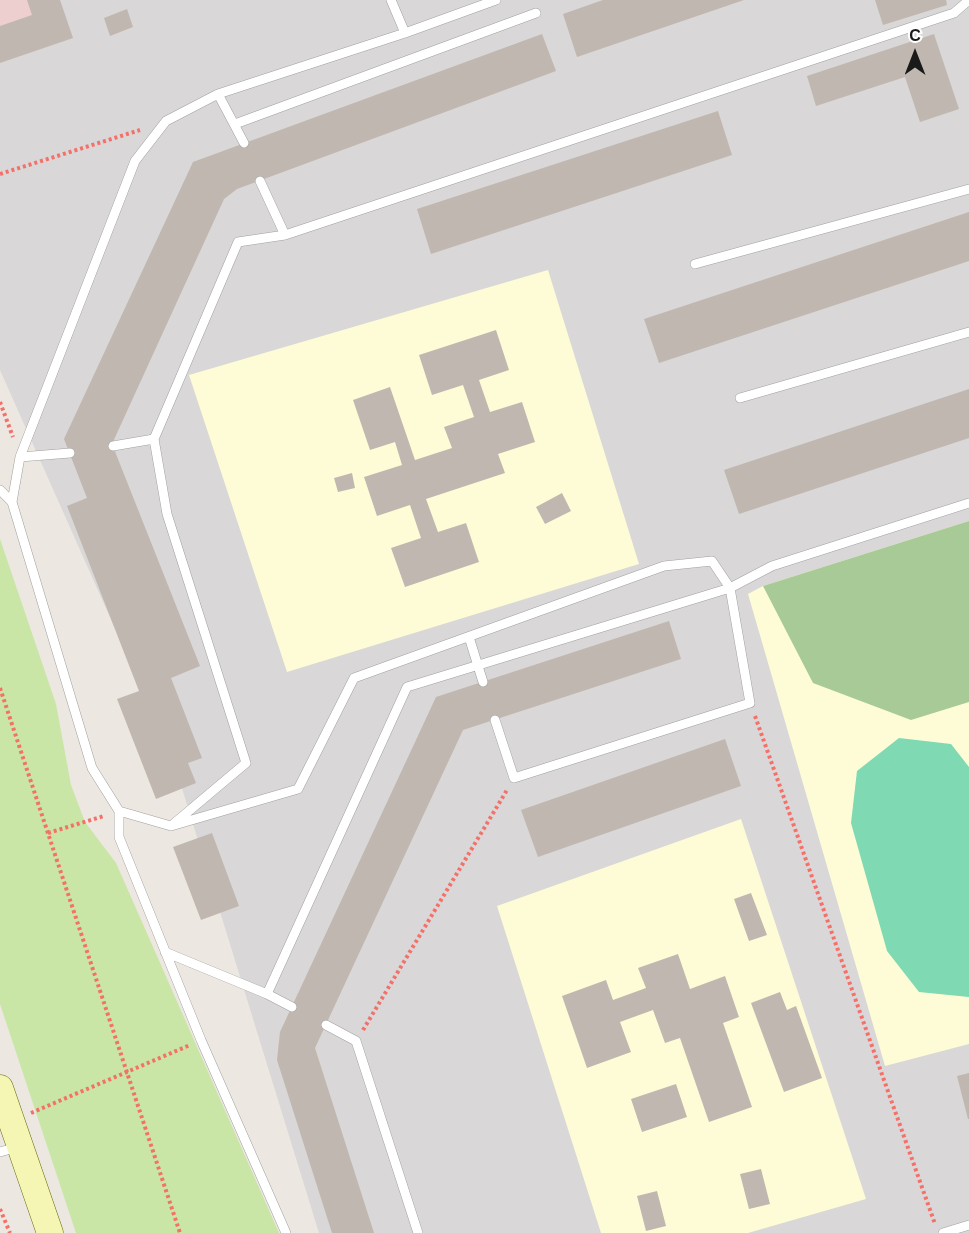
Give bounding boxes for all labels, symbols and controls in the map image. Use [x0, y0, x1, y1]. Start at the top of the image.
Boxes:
north arrow [885, 24, 945, 84]
text: С [909, 25, 921, 46]

